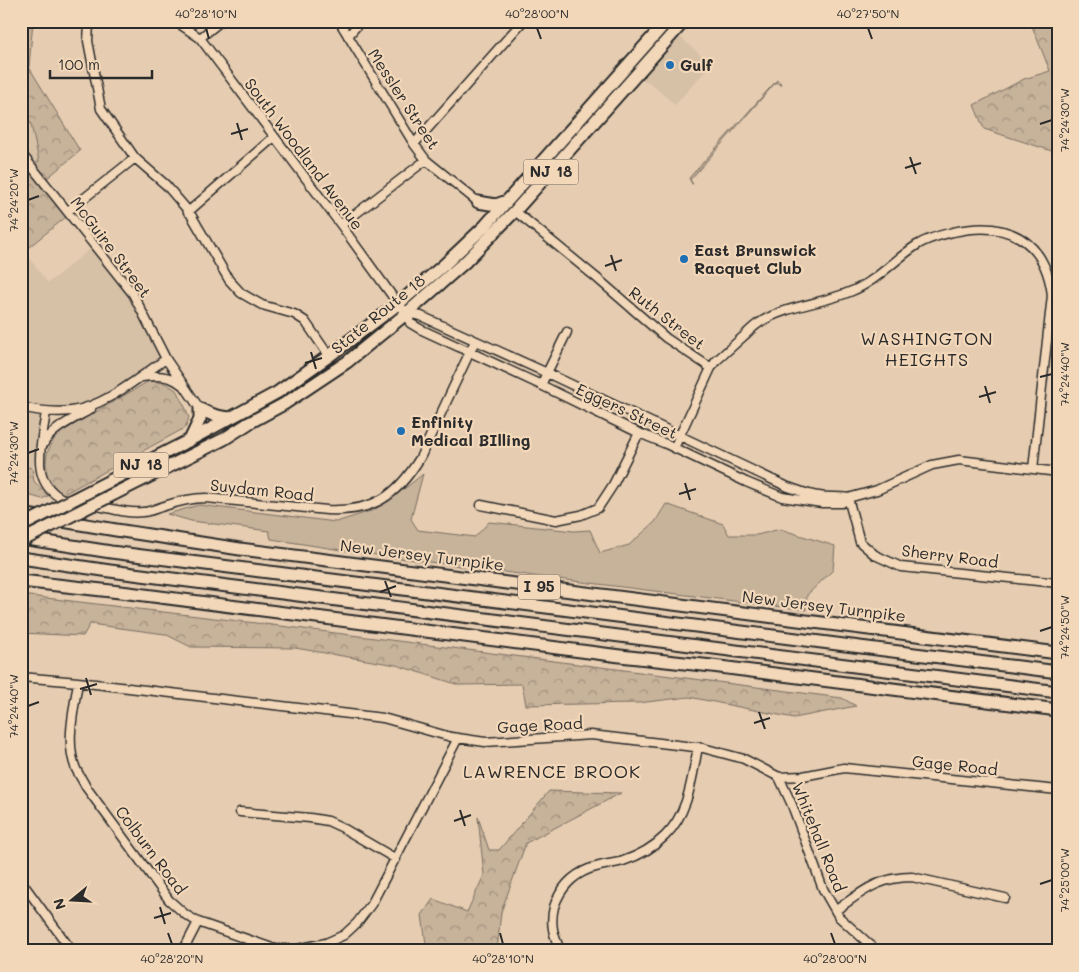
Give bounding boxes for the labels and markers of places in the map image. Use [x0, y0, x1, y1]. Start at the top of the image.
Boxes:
place label: Gulf [680, 54, 714, 75]
marker: Gulf [664, 59, 676, 71]
place label: East Brunswick Racquet Club [694, 239, 816, 278]
marker: East Brunswick Racquet Club [678, 253, 690, 265]
place label: Enfinity Medical BIlling [411, 411, 530, 450]
marker: Enfinity Medical BIlling [395, 425, 407, 437]

